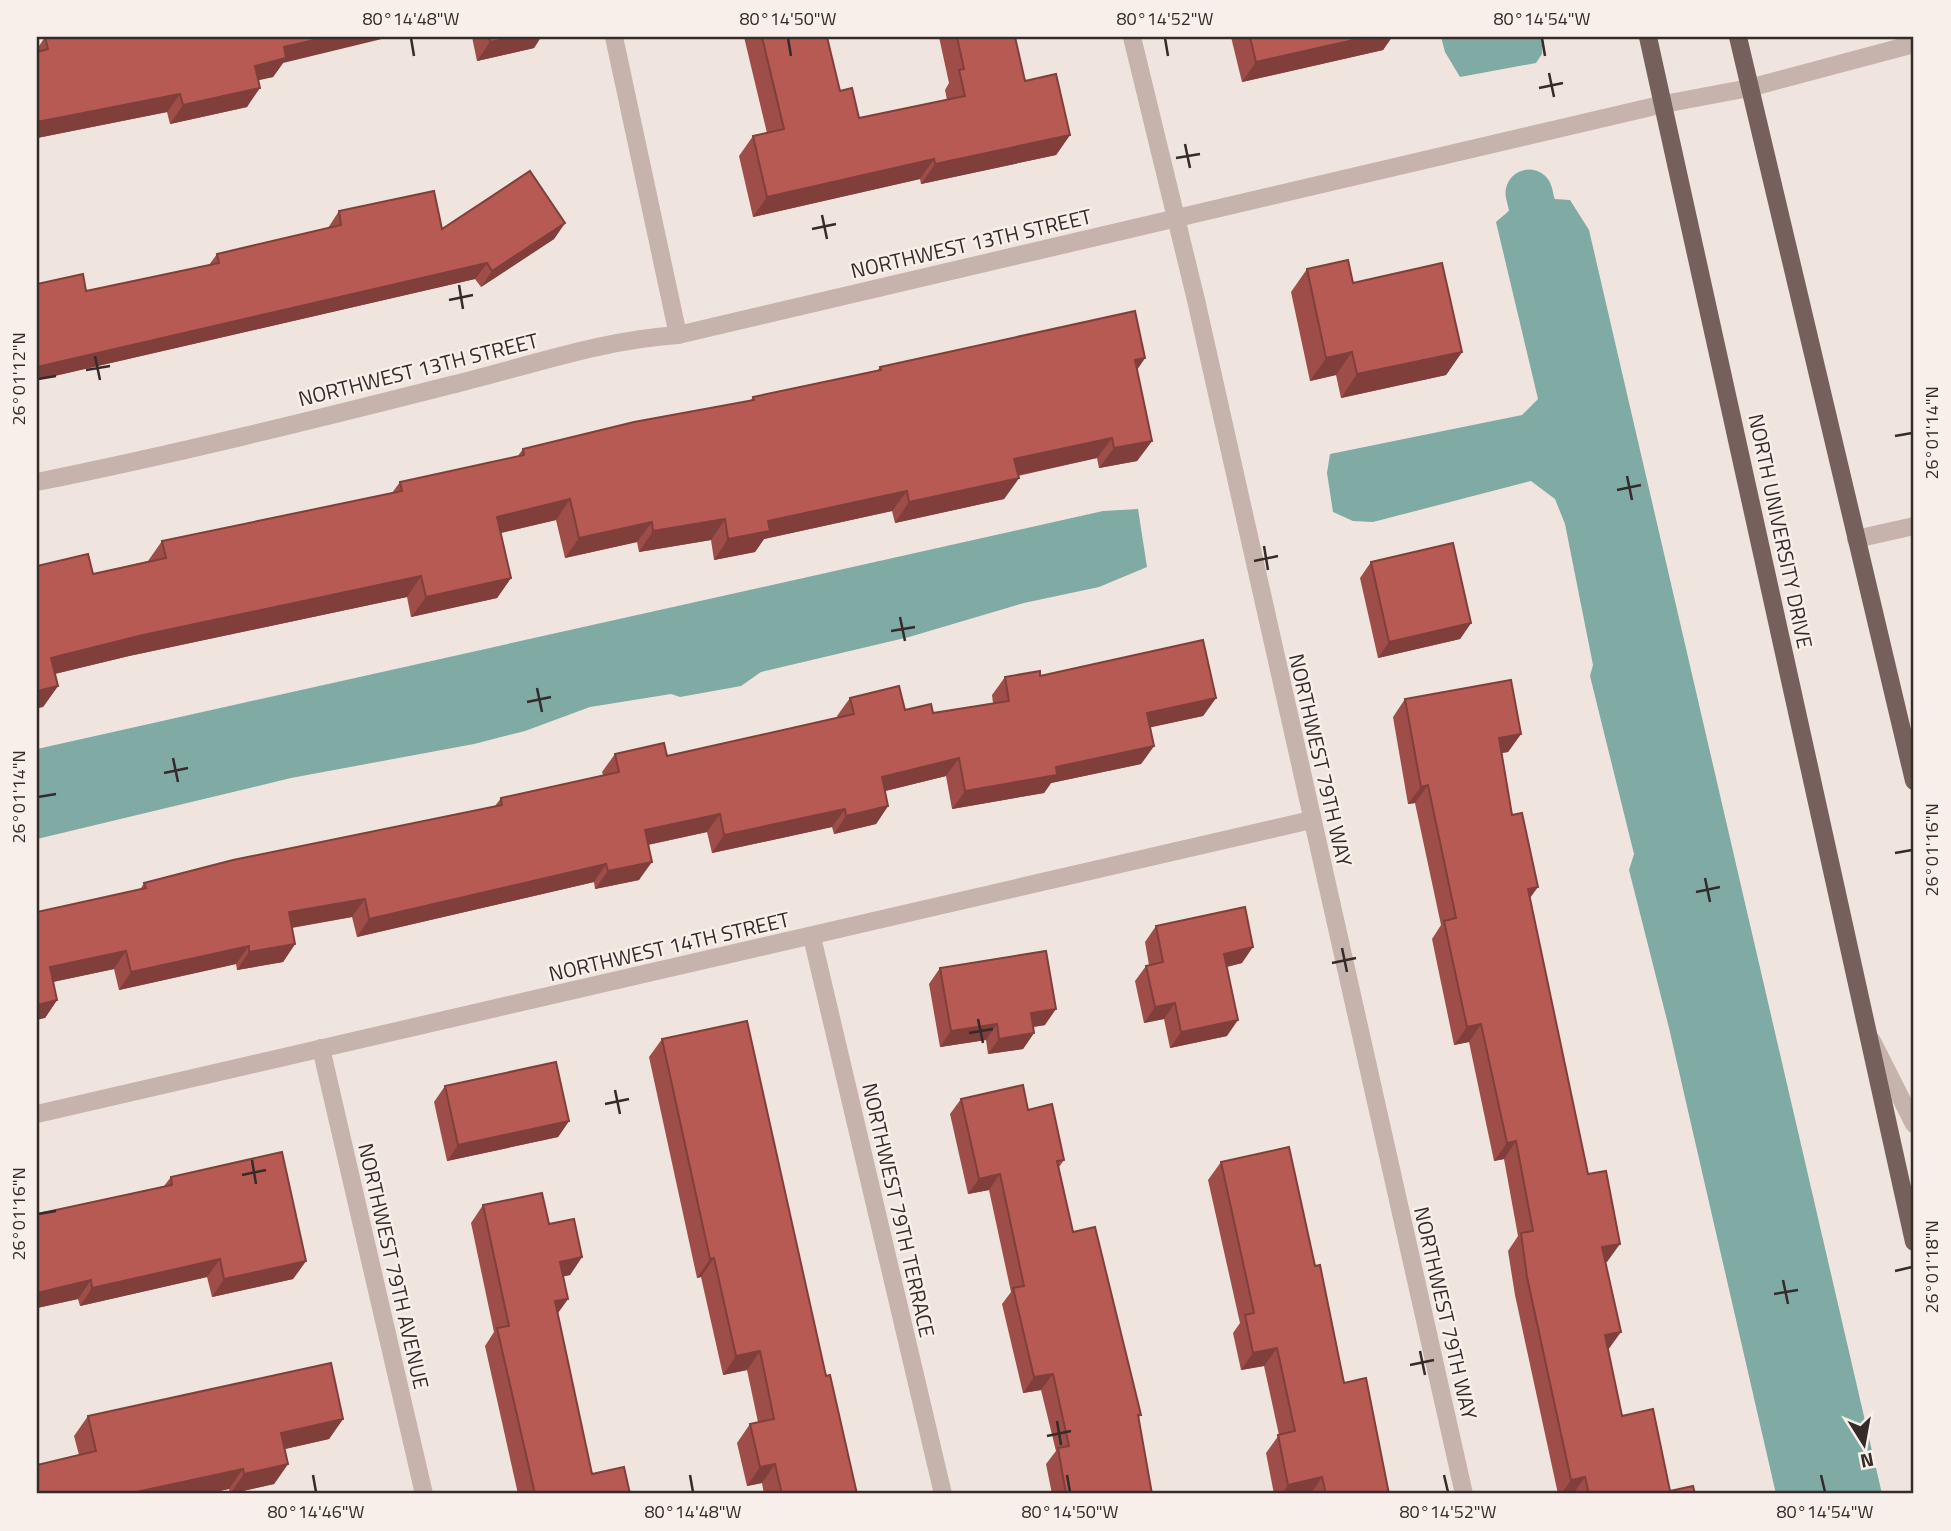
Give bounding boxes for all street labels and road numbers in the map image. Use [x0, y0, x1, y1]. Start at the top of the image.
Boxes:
street label: NORTHWEST 13TH STREET [847, 200, 1095, 286]
street label: NORTHWEST 13TH STREET [295, 324, 541, 414]
street label: NORTH UNIVERSITY DRIVE [1740, 411, 1822, 651]
street label: NORTHWEST 79TH WAY [1281, 650, 1361, 870]
street label: NORTHWEST 14TH STREET [545, 903, 793, 989]
street label: NORTHWEST 79TH TERRACE [854, 1080, 944, 1340]
street label: NORTHWEST 79TH AVENUE [350, 1140, 438, 1392]
street label: NORTHWEST 79TH WAY [1406, 1203, 1486, 1423]

